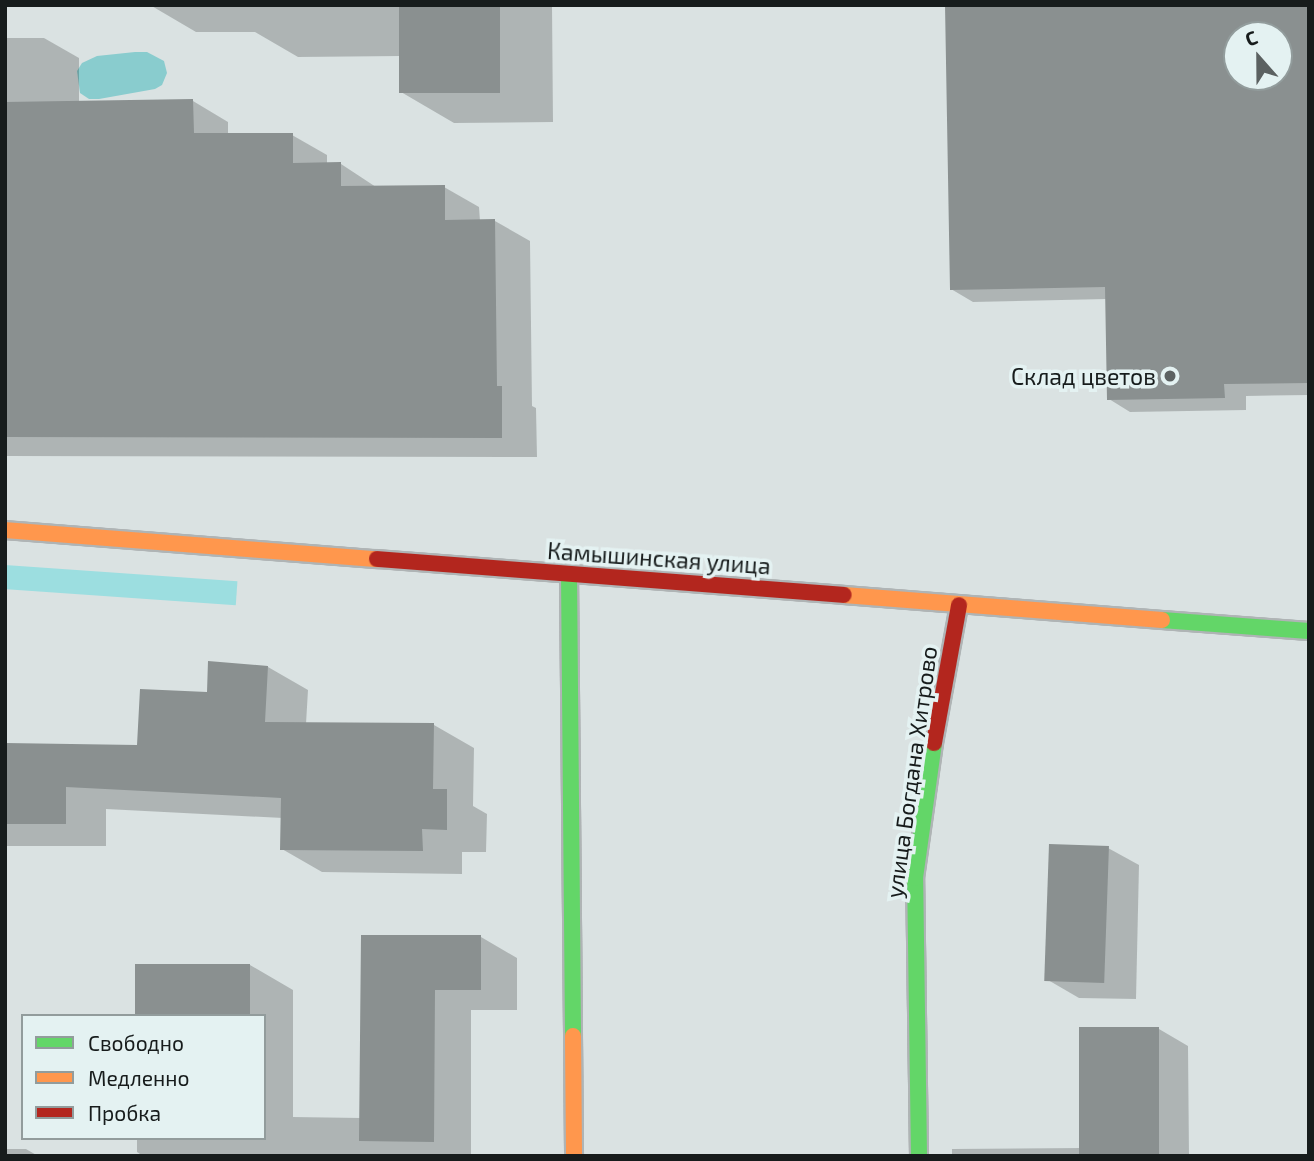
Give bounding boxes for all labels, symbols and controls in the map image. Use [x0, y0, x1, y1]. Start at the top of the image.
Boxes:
north arrow [1223, 21, 1293, 91]
text: С [1242, 25, 1260, 51]
place label: Склад цветов [1011, 362, 1156, 390]
marker: Склад цветов [1162, 368, 1178, 384]
street label: Камышинская улица [546, 536, 772, 580]
street label: улица Богдана Хитрово [880, 644, 942, 900]
legend [21, 1014, 266, 1140]
text: Свободно [88, 1030, 184, 1055]
text: Медленно [88, 1065, 190, 1090]
text: Пробка [88, 1100, 161, 1125]

